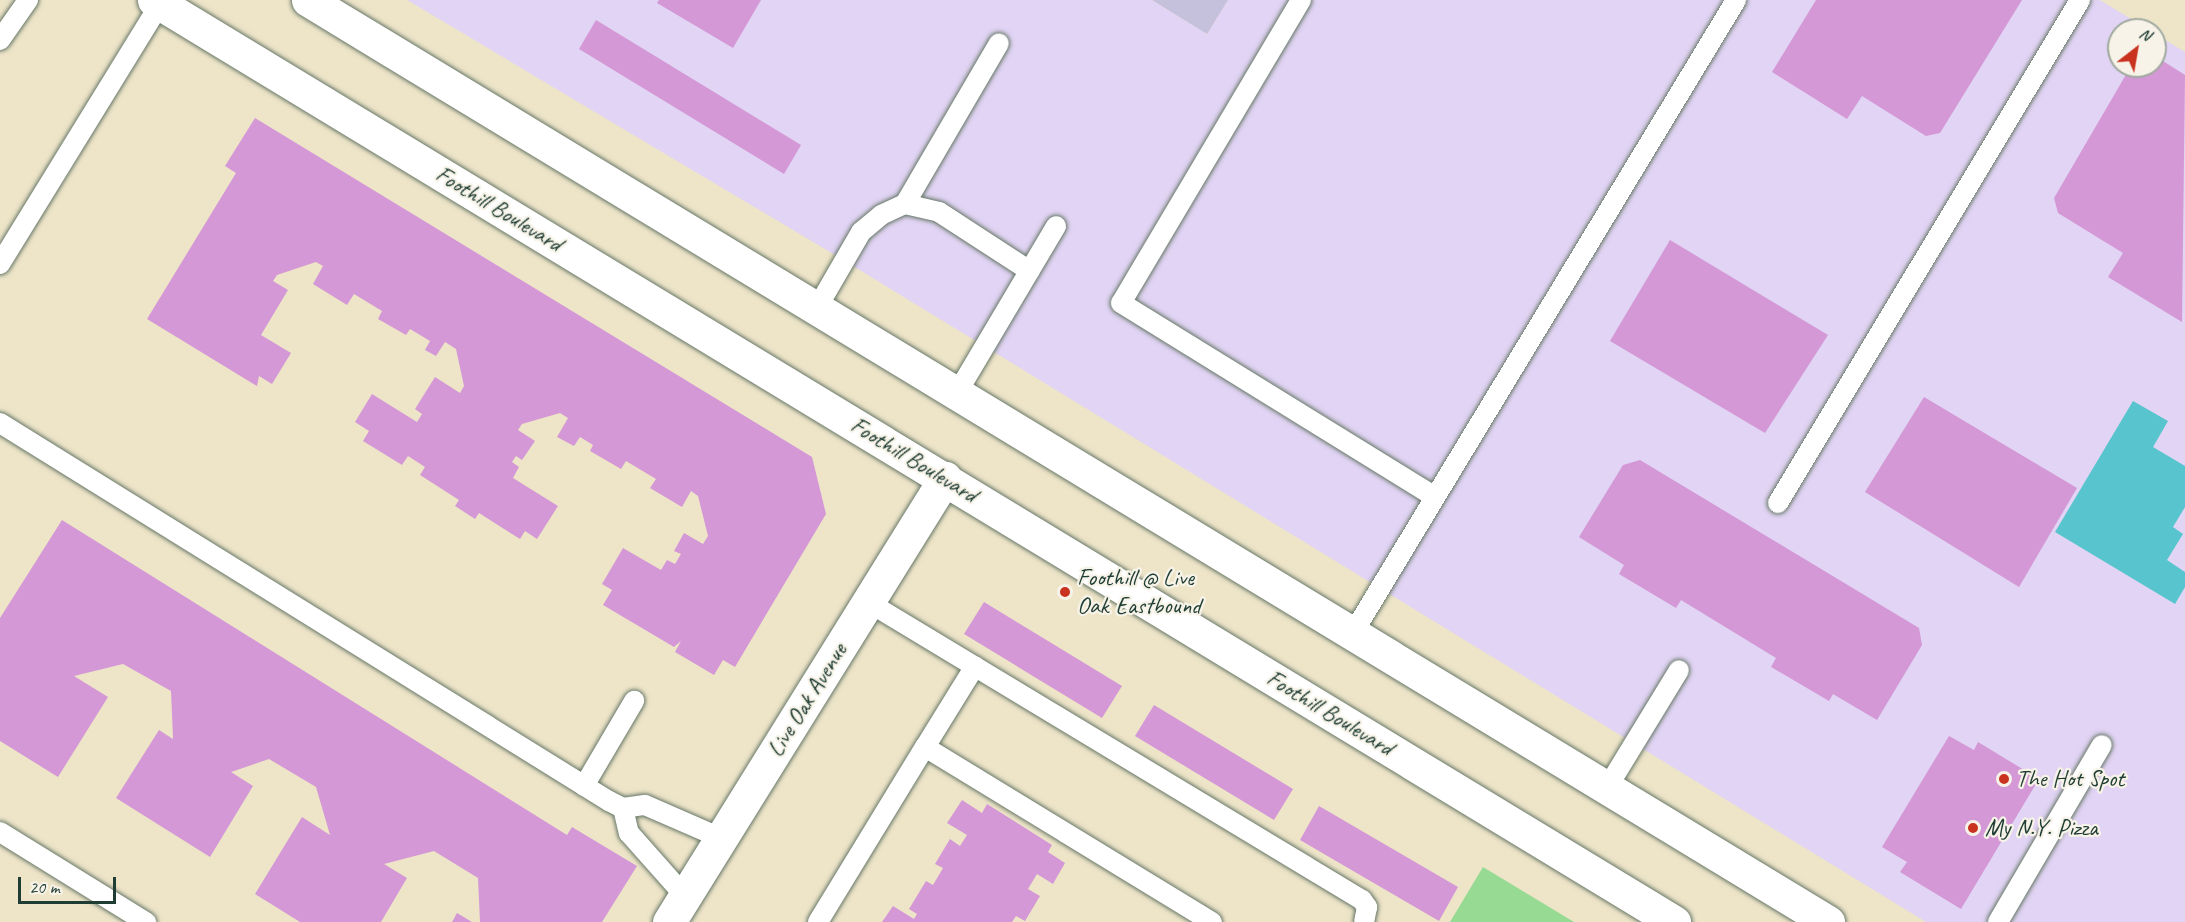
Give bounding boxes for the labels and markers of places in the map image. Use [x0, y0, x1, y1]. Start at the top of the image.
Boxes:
place label: Foothill @ Live Oak Eastbound [1077, 564, 1201, 620]
marker: Foothill @ Live Oak Eastbound [1058, 585, 1072, 599]
place label: The Hot Spot [2016, 765, 2125, 793]
marker: The Hot Spot [1997, 772, 2011, 786]
place label: My N.Y. Pizza [1985, 814, 2098, 842]
marker: My N.Y. Pizza [1966, 821, 1980, 835]

